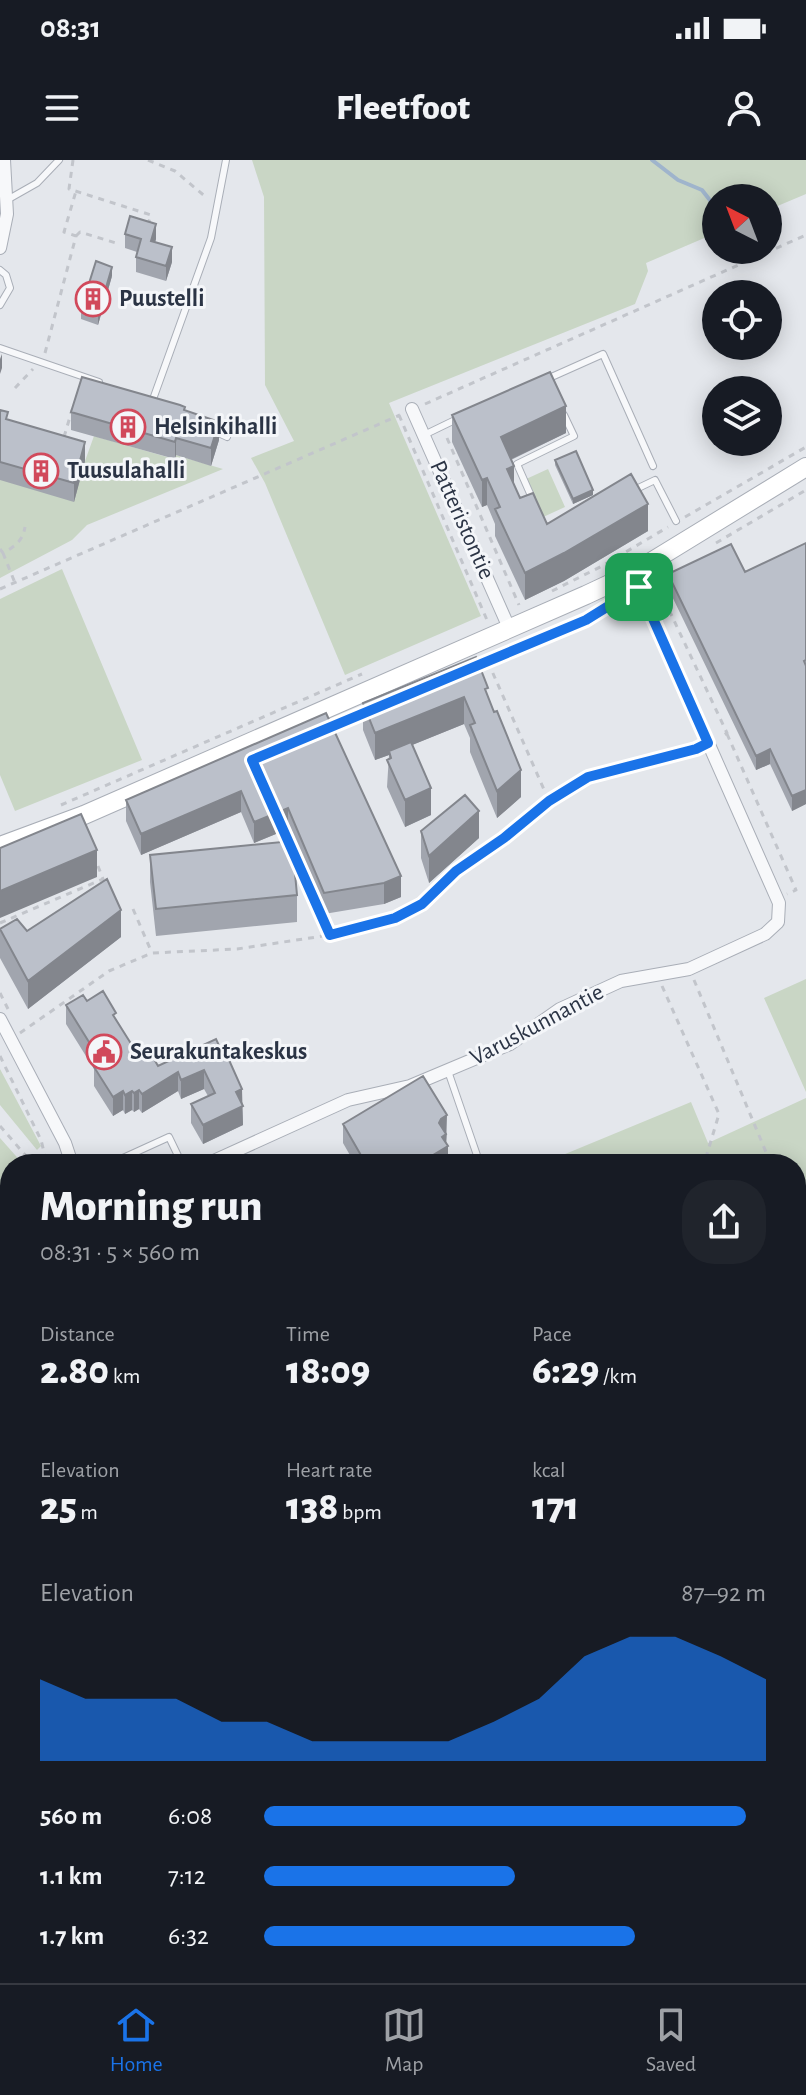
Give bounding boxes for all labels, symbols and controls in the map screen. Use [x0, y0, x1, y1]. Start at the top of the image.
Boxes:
text: 08:31 [40, 13, 101, 43]
icon: menu [40, 86, 84, 130]
icon: person [722, 86, 766, 130]
text: Fleetfoot [336, 90, 470, 126]
north arrow [702, 184, 782, 264]
map controls [702, 184, 782, 456]
building icon: Puustelli [74, 280, 112, 318]
button: locate [702, 280, 782, 360]
place label: Puustelli [119, 287, 204, 311]
button: layers [702, 376, 782, 456]
building icon: Helsinkihalli [109, 408, 147, 446]
place label: Helsinkihalli [154, 415, 277, 439]
building icon: Tuusulahalli [22, 452, 60, 490]
street label: Patteristontie [425, 457, 499, 583]
place label: Tuusulahalli [67, 459, 185, 483]
pin [605, 553, 673, 621]
icon: arrive [617, 565, 661, 609]
street label: Varuskunnantie [466, 980, 608, 1070]
public building icon: Seurakuntakeskus [85, 1033, 123, 1071]
place label: Seurakuntakeskus [130, 1040, 307, 1064]
button: share [682, 1180, 766, 1264]
text: Morning run [40, 1185, 263, 1229]
text: 08:31 · 5 × 560 m [40, 1239, 200, 1265]
text: Distance [40, 1323, 115, 1345]
text: Time [286, 1323, 330, 1345]
text: Pace [532, 1323, 572, 1345]
text: 2.80 [40, 1351, 109, 1391]
text: 18:09 [286, 1351, 370, 1391]
text: 6:29 [532, 1351, 599, 1391]
text: km [109, 1365, 140, 1387]
text: /km [599, 1365, 637, 1387]
text: Elevation [40, 1459, 120, 1481]
text: Heart rate [286, 1459, 372, 1481]
text: kcal [532, 1459, 566, 1481]
text: 25 [40, 1487, 77, 1527]
text: 138 [286, 1487, 338, 1527]
text: 171 [532, 1487, 579, 1527]
text: m [77, 1501, 98, 1523]
text: bpm [338, 1501, 382, 1523]
text: Elevation [40, 1580, 134, 1606]
text: 87–92 m [681, 1580, 766, 1606]
text: 560 m [40, 1803, 102, 1829]
text: 6:08 [168, 1803, 212, 1829]
text: 1.1 km [40, 1863, 102, 1889]
text: 7:12 [168, 1863, 206, 1889]
text: 1.7 km [40, 1923, 104, 1949]
text: 6:32 [168, 1923, 209, 1949]
tab: Home [110, 2003, 163, 2077]
tab: Map [382, 2003, 426, 2077]
tab: Saved [646, 2003, 696, 2077]

